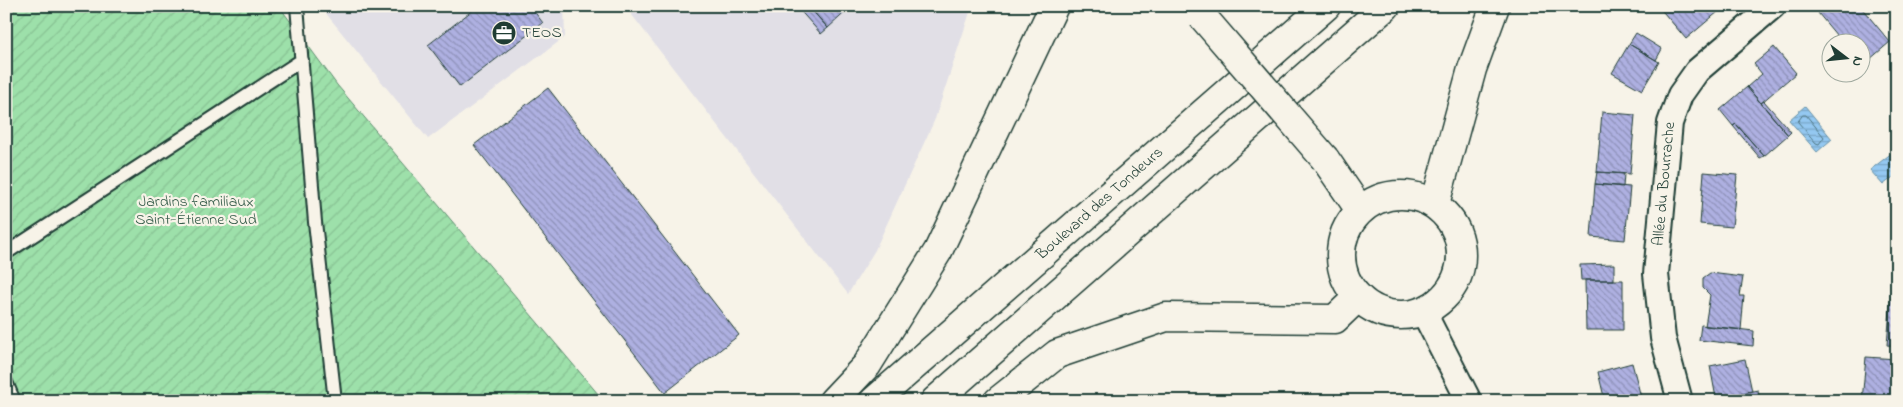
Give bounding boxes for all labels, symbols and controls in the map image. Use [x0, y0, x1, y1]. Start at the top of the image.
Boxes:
office icon: TEOS [491, 20, 517, 46]
place label: TEOS [522, 21, 562, 45]
north arrow [1820, 32, 1870, 82]
text: N [1846, 54, 1868, 69]
street label: Allée du Bourrache [1647, 120, 1682, 247]
street label: Boulevard des Tondeurs [1030, 141, 1169, 267]
park label: Jardins familiaux Saint-Étienne Sud [135, 190, 257, 232]

